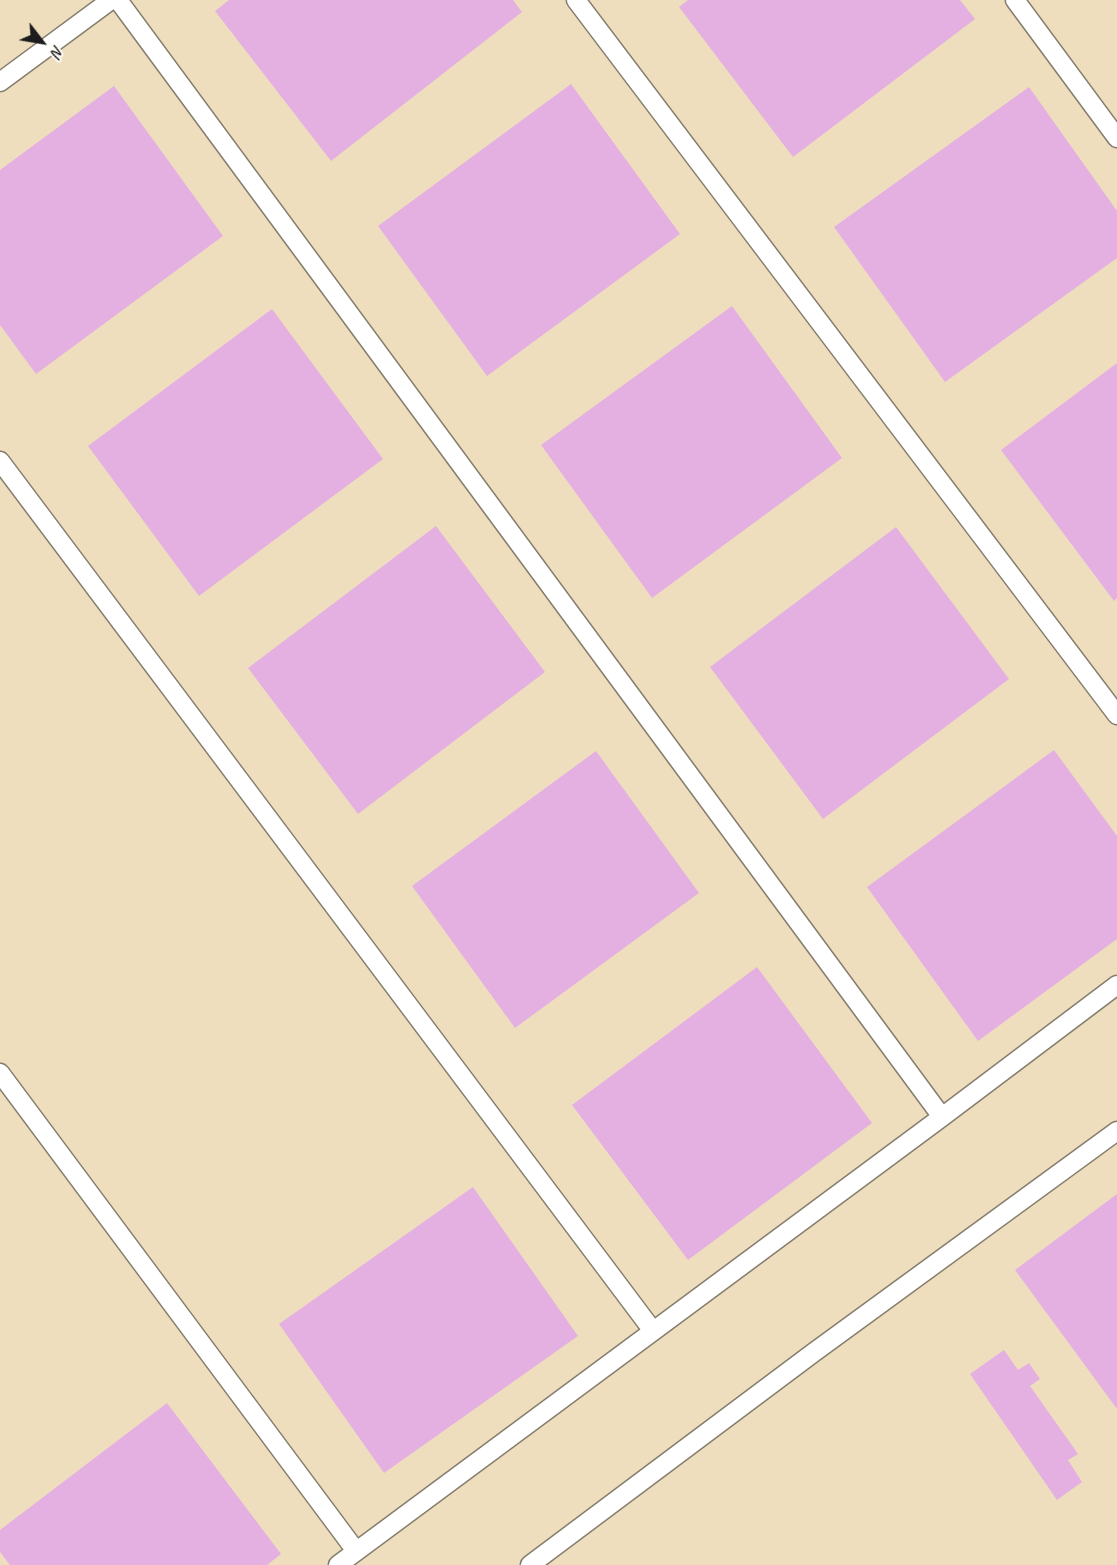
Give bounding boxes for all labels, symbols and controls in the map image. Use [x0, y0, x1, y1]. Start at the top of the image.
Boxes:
north arrow [12, 12, 72, 72]
text: N [46, 42, 69, 61]

